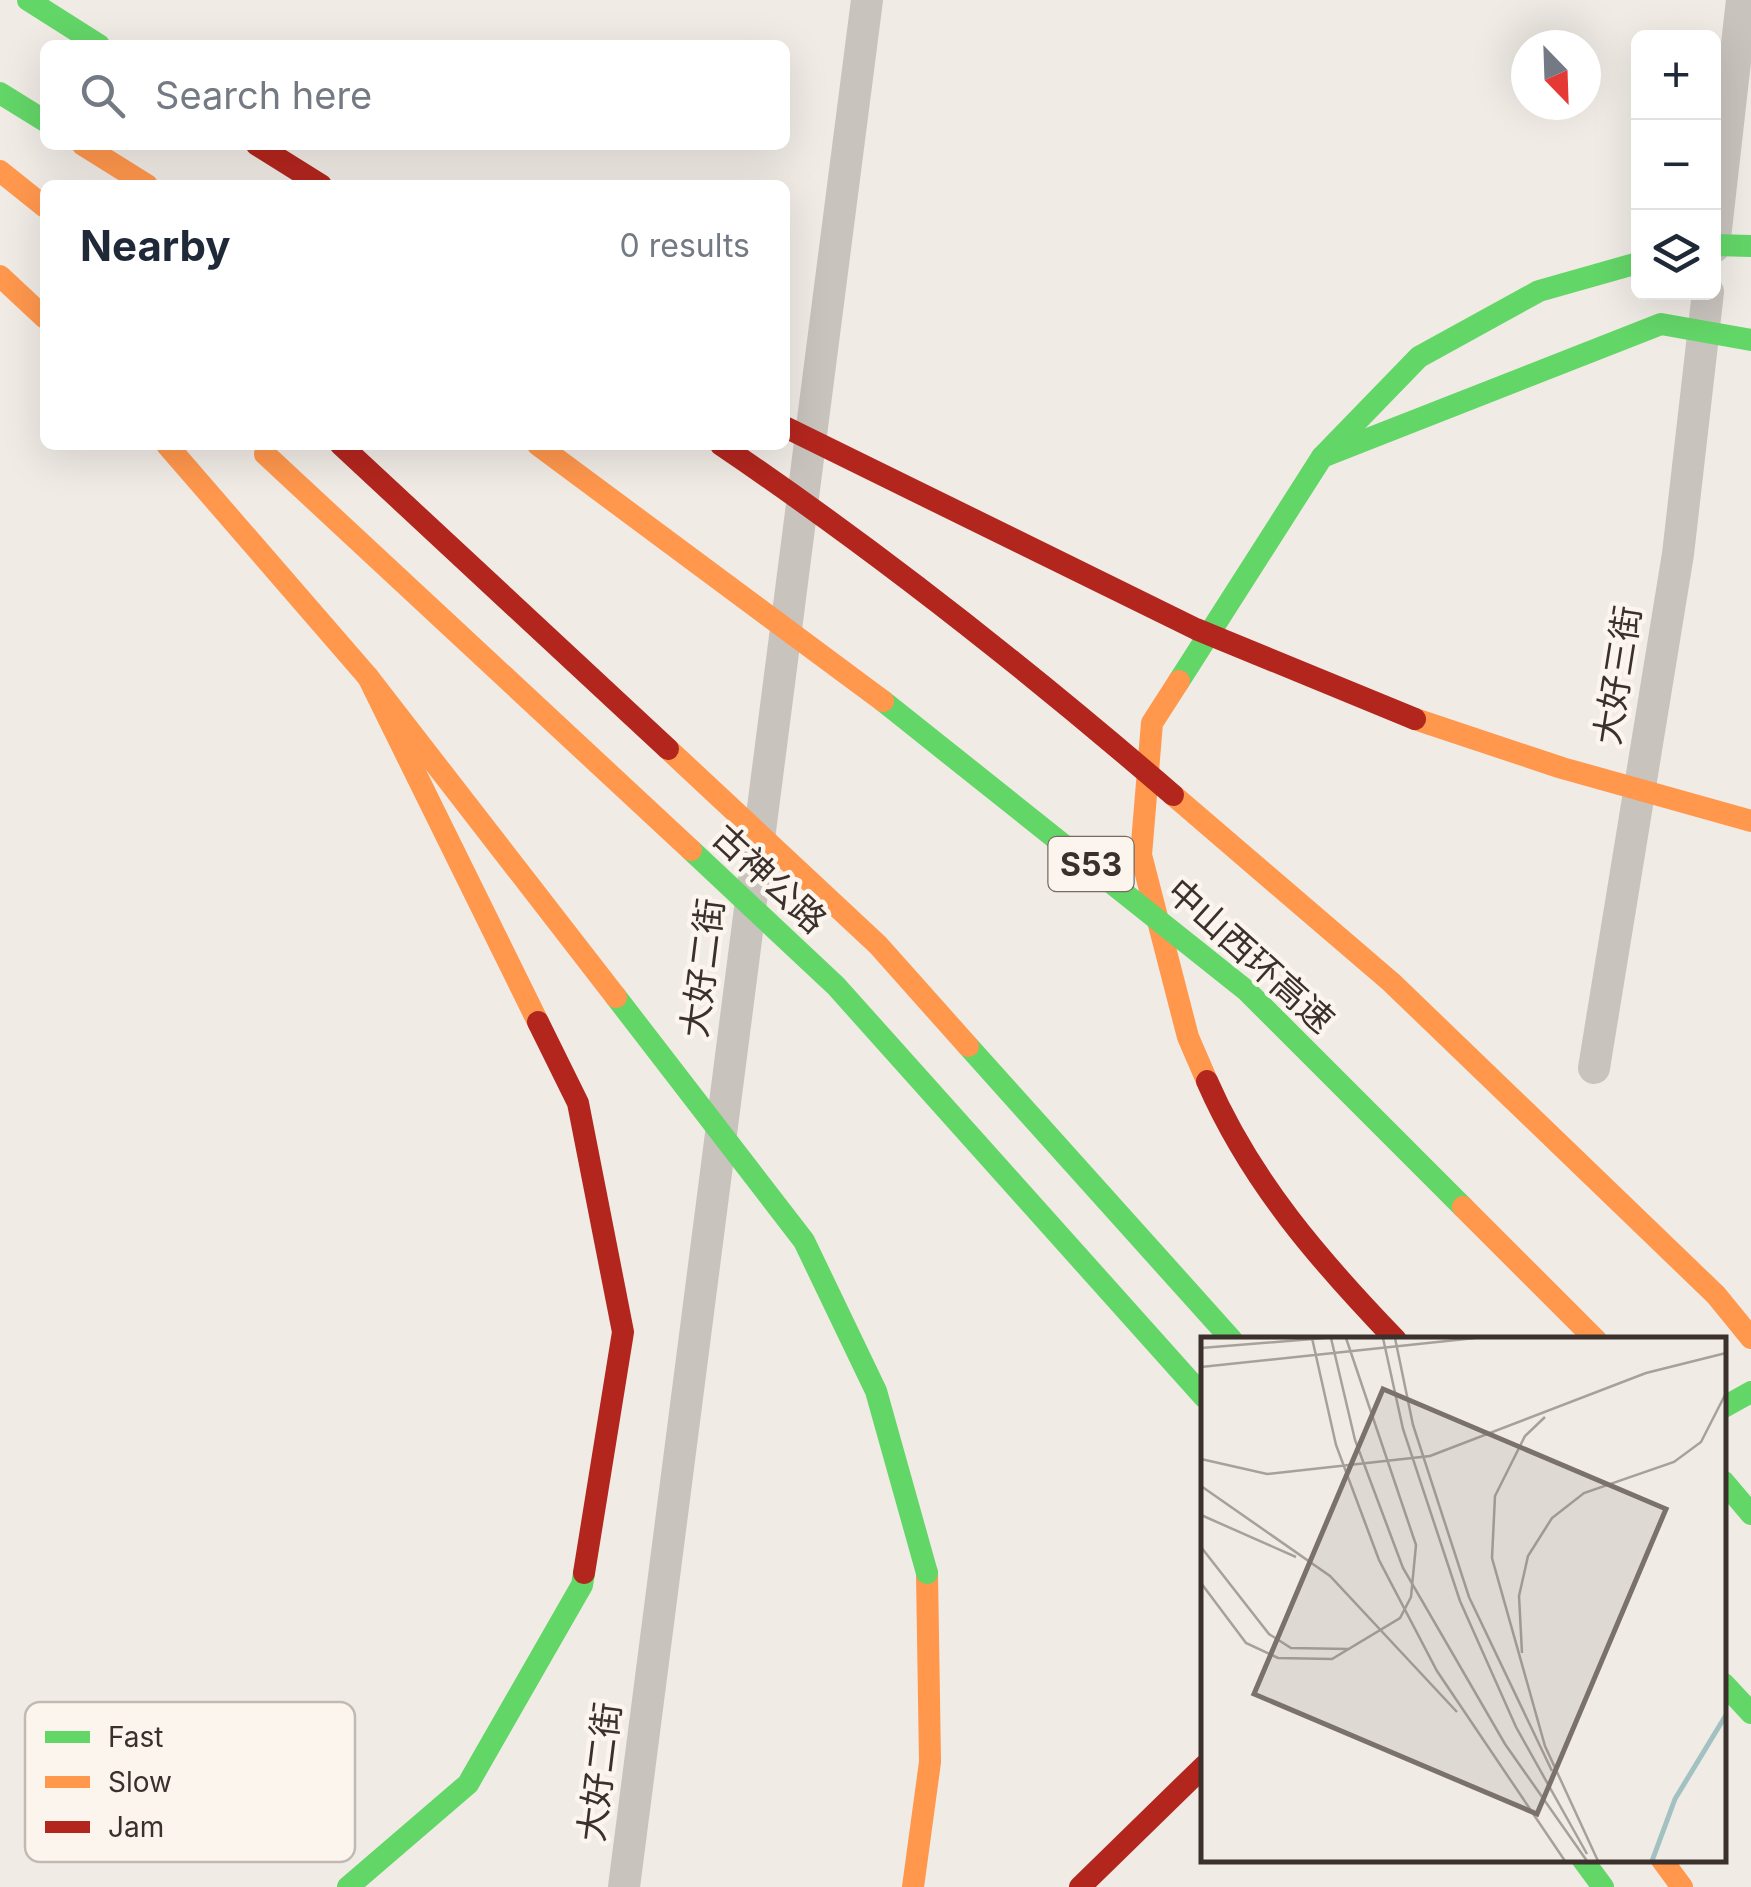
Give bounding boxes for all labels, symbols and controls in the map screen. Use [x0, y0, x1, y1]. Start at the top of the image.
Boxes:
north arrow [1511, 30, 1601, 120]
map controls [1631, 30, 1721, 300]
button: + [1631, 30, 1721, 120]
search box [40, 40, 790, 150]
icon: search [75, 68, 130, 123]
text: Search here [155, 72, 372, 118]
button: − [1631, 120, 1721, 210]
button: layers [1631, 210, 1721, 300]
text: Nearby [80, 220, 231, 271]
text: 0 results [620, 226, 750, 265]
street label: 大好三街 [1585, 603, 1649, 747]
street label: 古神公路 [704, 815, 836, 941]
road number: S53 [1048, 837, 1134, 891]
street label: 中山西环高速 [1159, 869, 1343, 1041]
street label: 大好二街 [673, 896, 731, 1040]
inset map [1201, 1337, 1726, 1862]
street label: 大好二街 [570, 1700, 628, 1844]
legend [25, 1702, 355, 1862]
text: Fast [108, 1720, 164, 1754]
text: Slow [108, 1765, 172, 1799]
text: Jam [108, 1810, 164, 1844]

